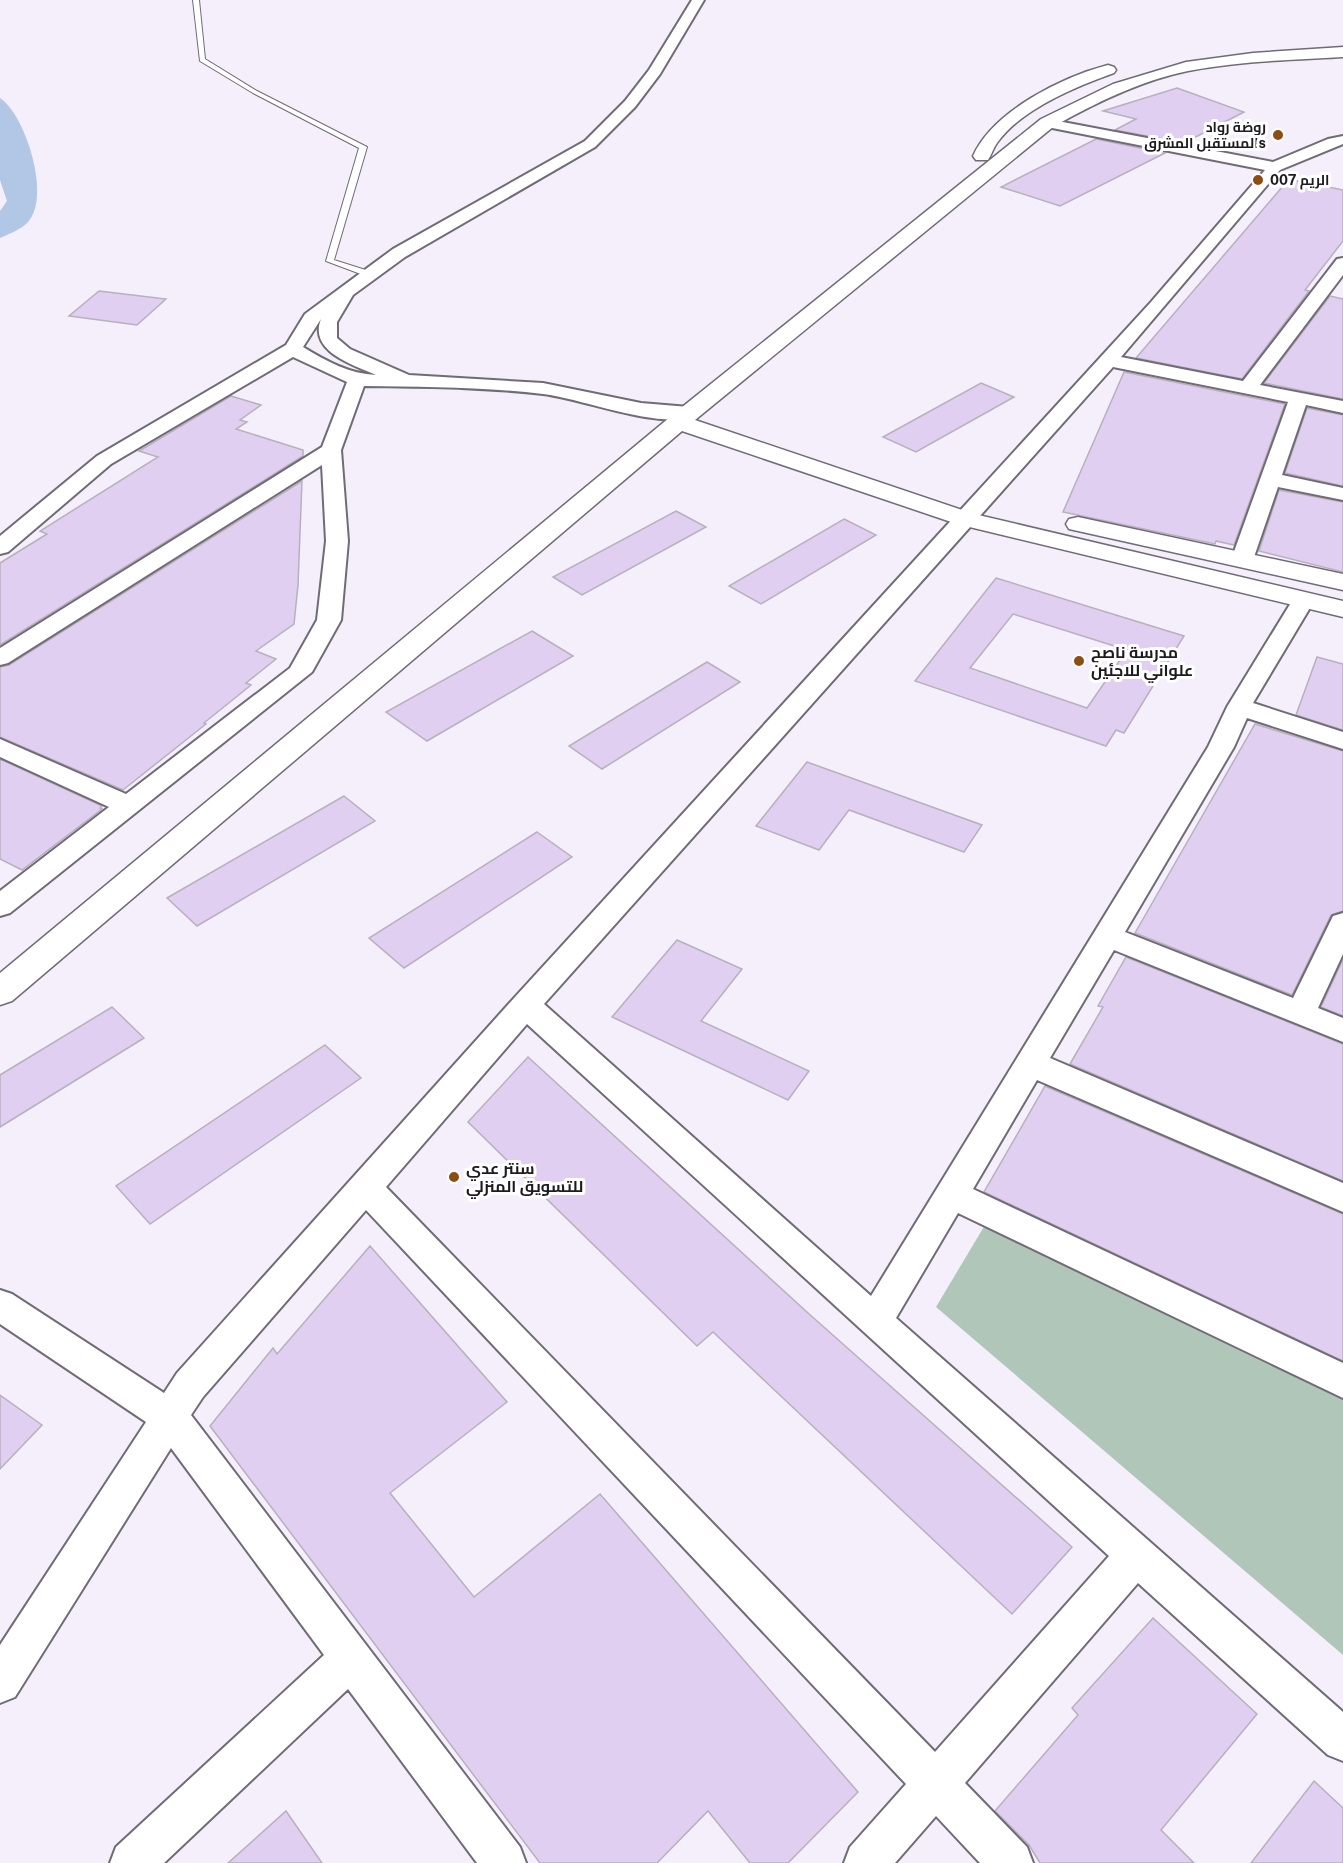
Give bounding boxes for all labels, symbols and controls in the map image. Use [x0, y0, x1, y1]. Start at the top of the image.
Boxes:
place label: روضة رواد المستقبل المشرقs [1144, 119, 1266, 152]
marker: روضة رواد المستقبل المشرقs [1271, 128, 1285, 142]
place label: الريم 007 [1270, 172, 1329, 190]
marker: الريم 007 [1251, 173, 1265, 187]
place label: مدرسة ناصح علواني للاجئين [1091, 643, 1193, 683]
marker: مدرسة ناصح علواني للاجئين [1072, 654, 1086, 668]
place label: سنتر عدي للتسويق المنزلي [466, 1159, 583, 1199]
marker: سنتر عدي للتسويق المنزلي [447, 1170, 461, 1184]

